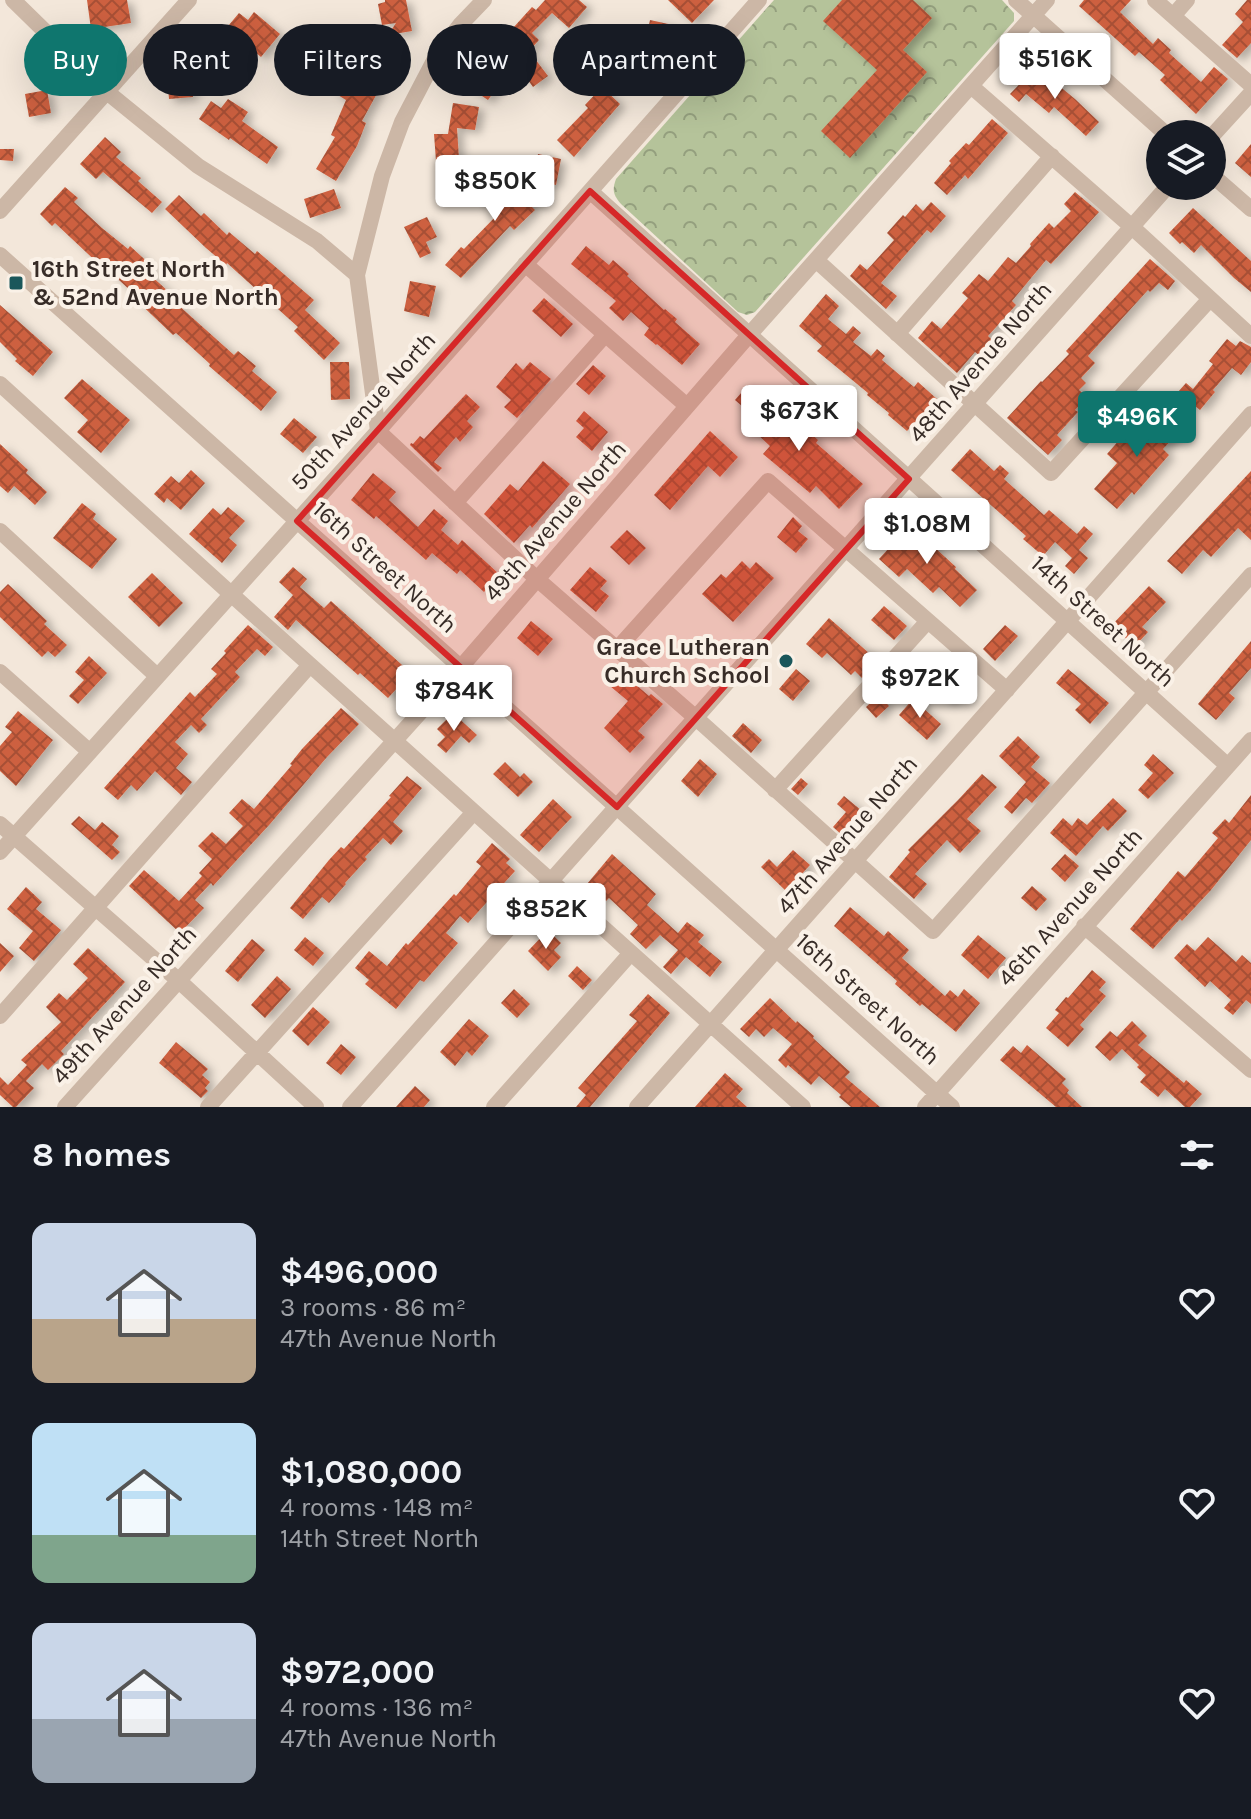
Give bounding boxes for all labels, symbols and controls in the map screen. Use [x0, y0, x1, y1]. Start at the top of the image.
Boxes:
chip: Buy [24, 24, 127, 96]
chip: Rent [143, 24, 258, 96]
chip: Filters [274, 24, 411, 96]
chip: New [427, 24, 537, 96]
chip: Apartment [553, 24, 745, 96]
pin: $516K [999, 33, 1111, 101]
text: $516K [1017, 43, 1093, 74]
map controls [1146, 120, 1226, 200]
button: layers [1146, 120, 1226, 200]
pin: $850K [439, 155, 551, 223]
text: $850K [453, 165, 537, 196]
place label: 16th Street North & 52nd Avenue North [32, 255, 279, 311]
marker: 16th Street North & 52nd Avenue North [7, 274, 25, 292]
street label: 48th Avenue North [903, 276, 1057, 448]
street label: 50th Avenue North [285, 326, 441, 496]
pin: $673K [743, 385, 855, 453]
pin: $496K [1081, 391, 1193, 459]
text: $673K [759, 395, 839, 426]
text: $496K [1096, 401, 1178, 432]
street label: 49th Avenue North [478, 435, 632, 607]
street label: 16th Street North [307, 495, 463, 639]
pin: $1.08M [862, 498, 992, 566]
text: $1.08M [883, 508, 971, 539]
street label: 14th Street North [1025, 549, 1181, 693]
place label: Grace Lutheran Church School [596, 633, 770, 689]
marker: Grace Lutheran Church School [777, 652, 795, 670]
pin: $972K [864, 652, 976, 720]
text: $972K [880, 662, 960, 693]
pin: $784K [398, 665, 510, 733]
text: $784K [414, 675, 494, 706]
street label: 47th Avenue North [771, 750, 923, 920]
street label: 46th Avenue North [992, 822, 1148, 992]
pin: $852K [490, 883, 602, 951]
text: $852K [505, 893, 587, 924]
street label: 49th Avenue North [46, 920, 202, 1090]
street label: 16th Street North [790, 927, 946, 1071]
icon: filters [1175, 1133, 1219, 1177]
text: 8 homes [32, 1135, 171, 1175]
text: $496,000 [280, 1252, 438, 1292]
icon: home [96, 1255, 192, 1351]
icon: heart [1175, 1281, 1219, 1325]
text: 3 rooms · 86 m² [280, 1292, 466, 1323]
text: 47th Avenue North [280, 1323, 497, 1354]
text: $1,080,000 [280, 1452, 462, 1492]
icon: home [96, 1455, 192, 1551]
icon: heart [1175, 1481, 1219, 1525]
text: 4 rooms · 148 m² [280, 1492, 474, 1523]
text: 14th Street North [280, 1523, 479, 1554]
text: $972,000 [280, 1652, 435, 1692]
icon: home [96, 1655, 192, 1751]
icon: heart [1175, 1681, 1219, 1725]
text: 4 rooms · 136 m² [280, 1692, 473, 1723]
text: 47th Avenue North [280, 1723, 497, 1754]

